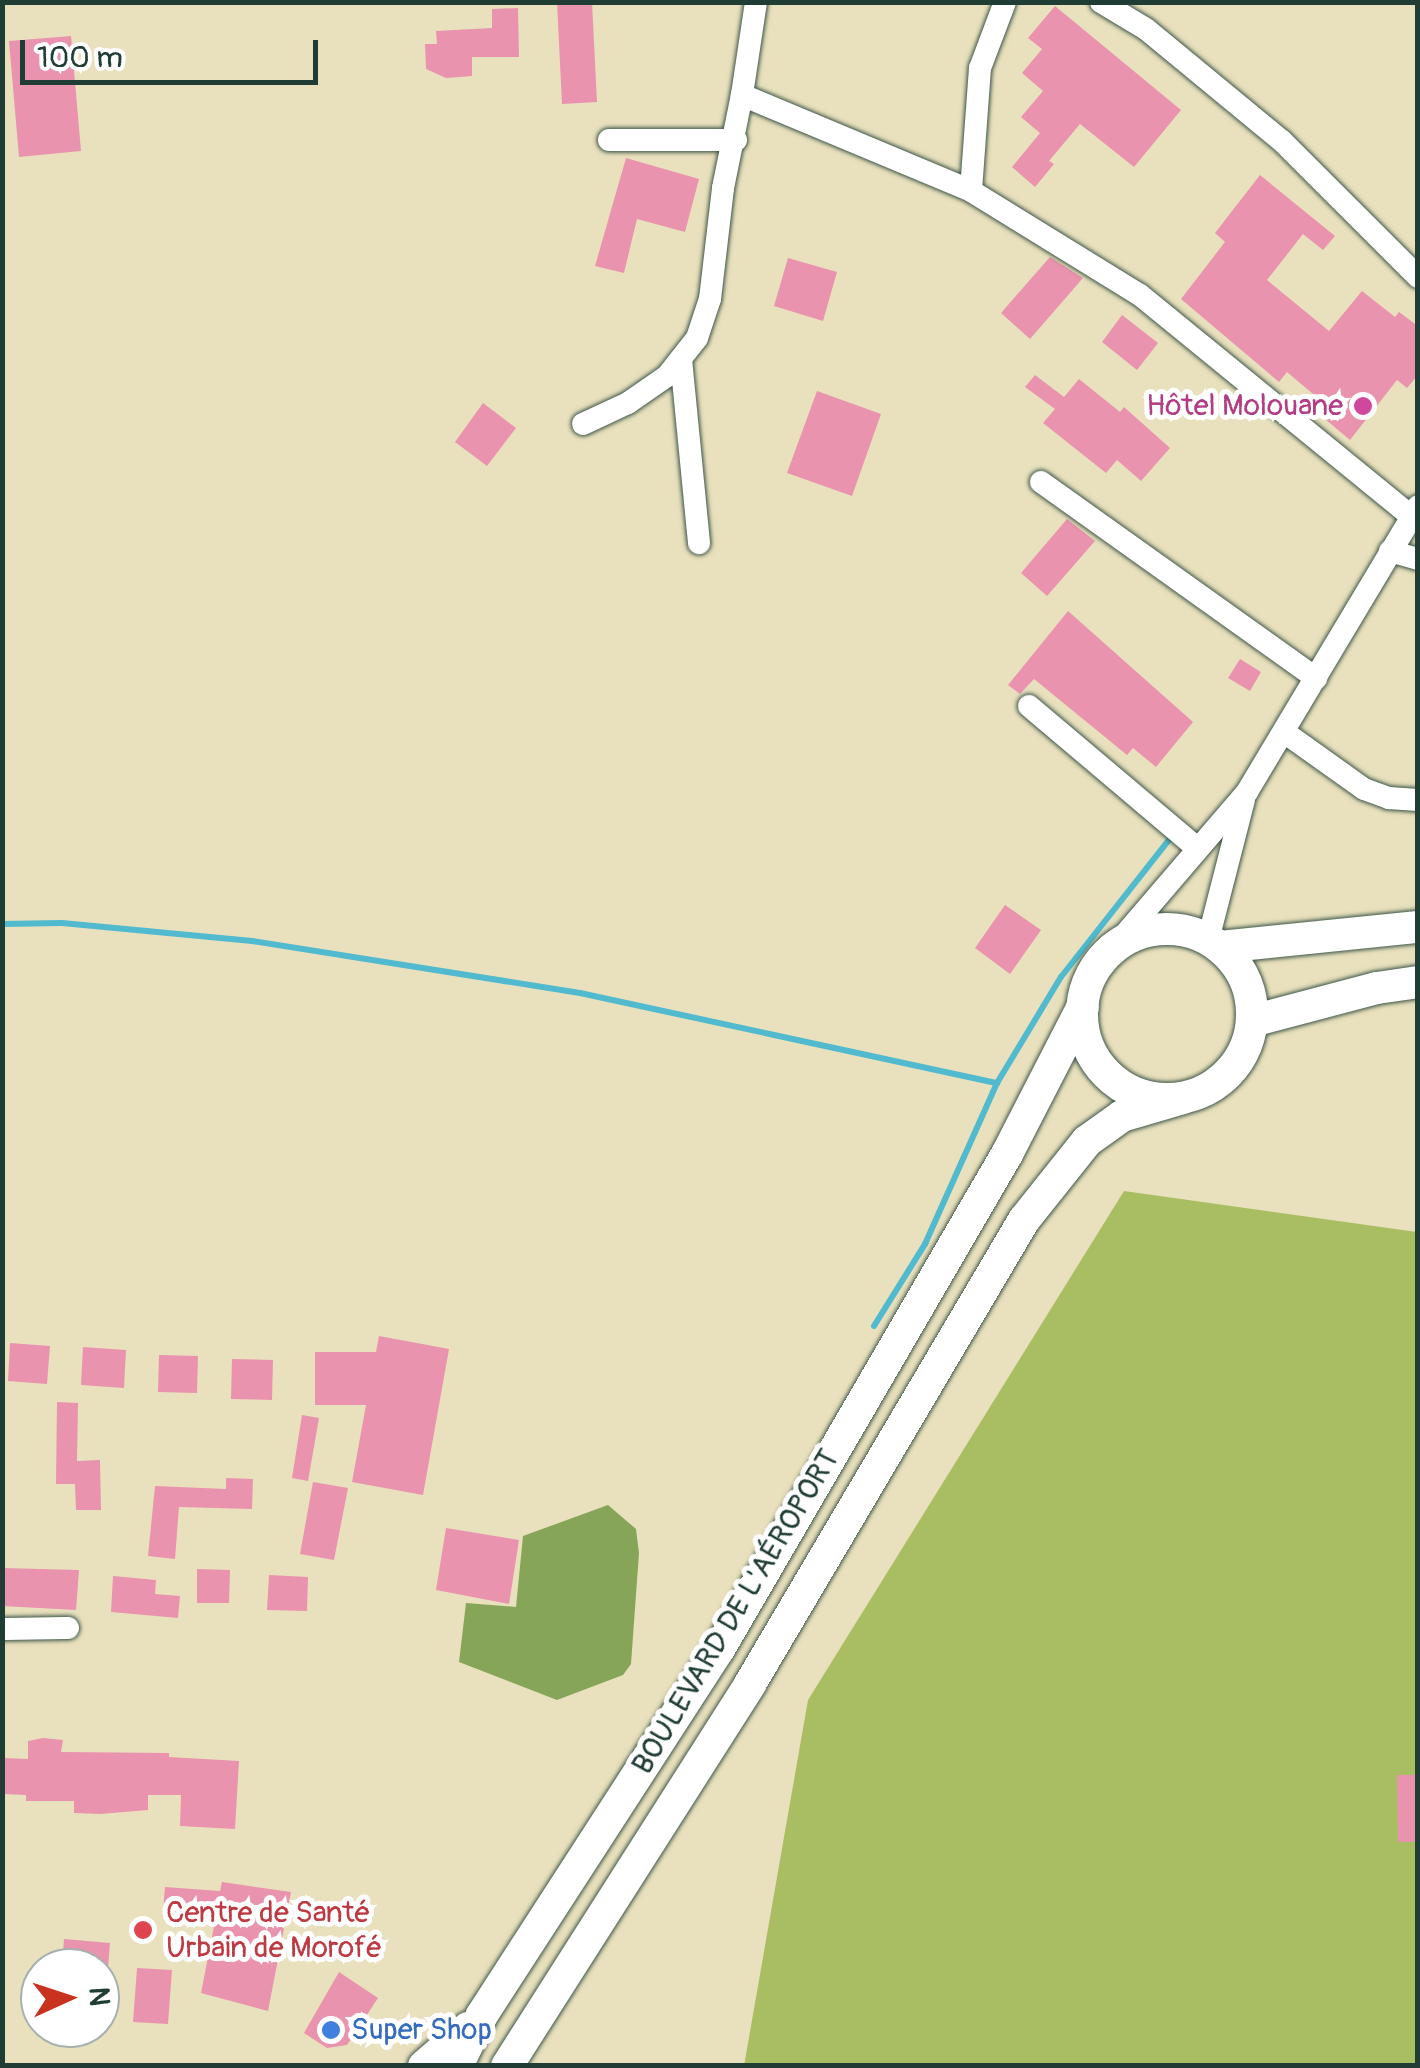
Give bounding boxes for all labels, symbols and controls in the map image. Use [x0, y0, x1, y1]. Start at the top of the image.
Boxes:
scale bar [25, 20, 322, 82]
text: 100 m [37, 39, 123, 76]
place label: Hôtel Molouane [1146, 388, 1343, 424]
marker: Hôtel Molouane [1352, 395, 1374, 417]
street label: BOULEVARD DE L'AÉROPORT [625, 1443, 847, 1781]
place label: Centre de Santé Urbain de Morofé [166, 1895, 382, 1966]
marker: Centre de Santé Urbain de Morofé [130, 1917, 156, 1943]
north arrow [20, 1948, 120, 2048]
text: N [80, 1986, 116, 2007]
place label: Super Shop [351, 2012, 492, 2048]
marker: Super Shop [320, 2019, 342, 2041]

